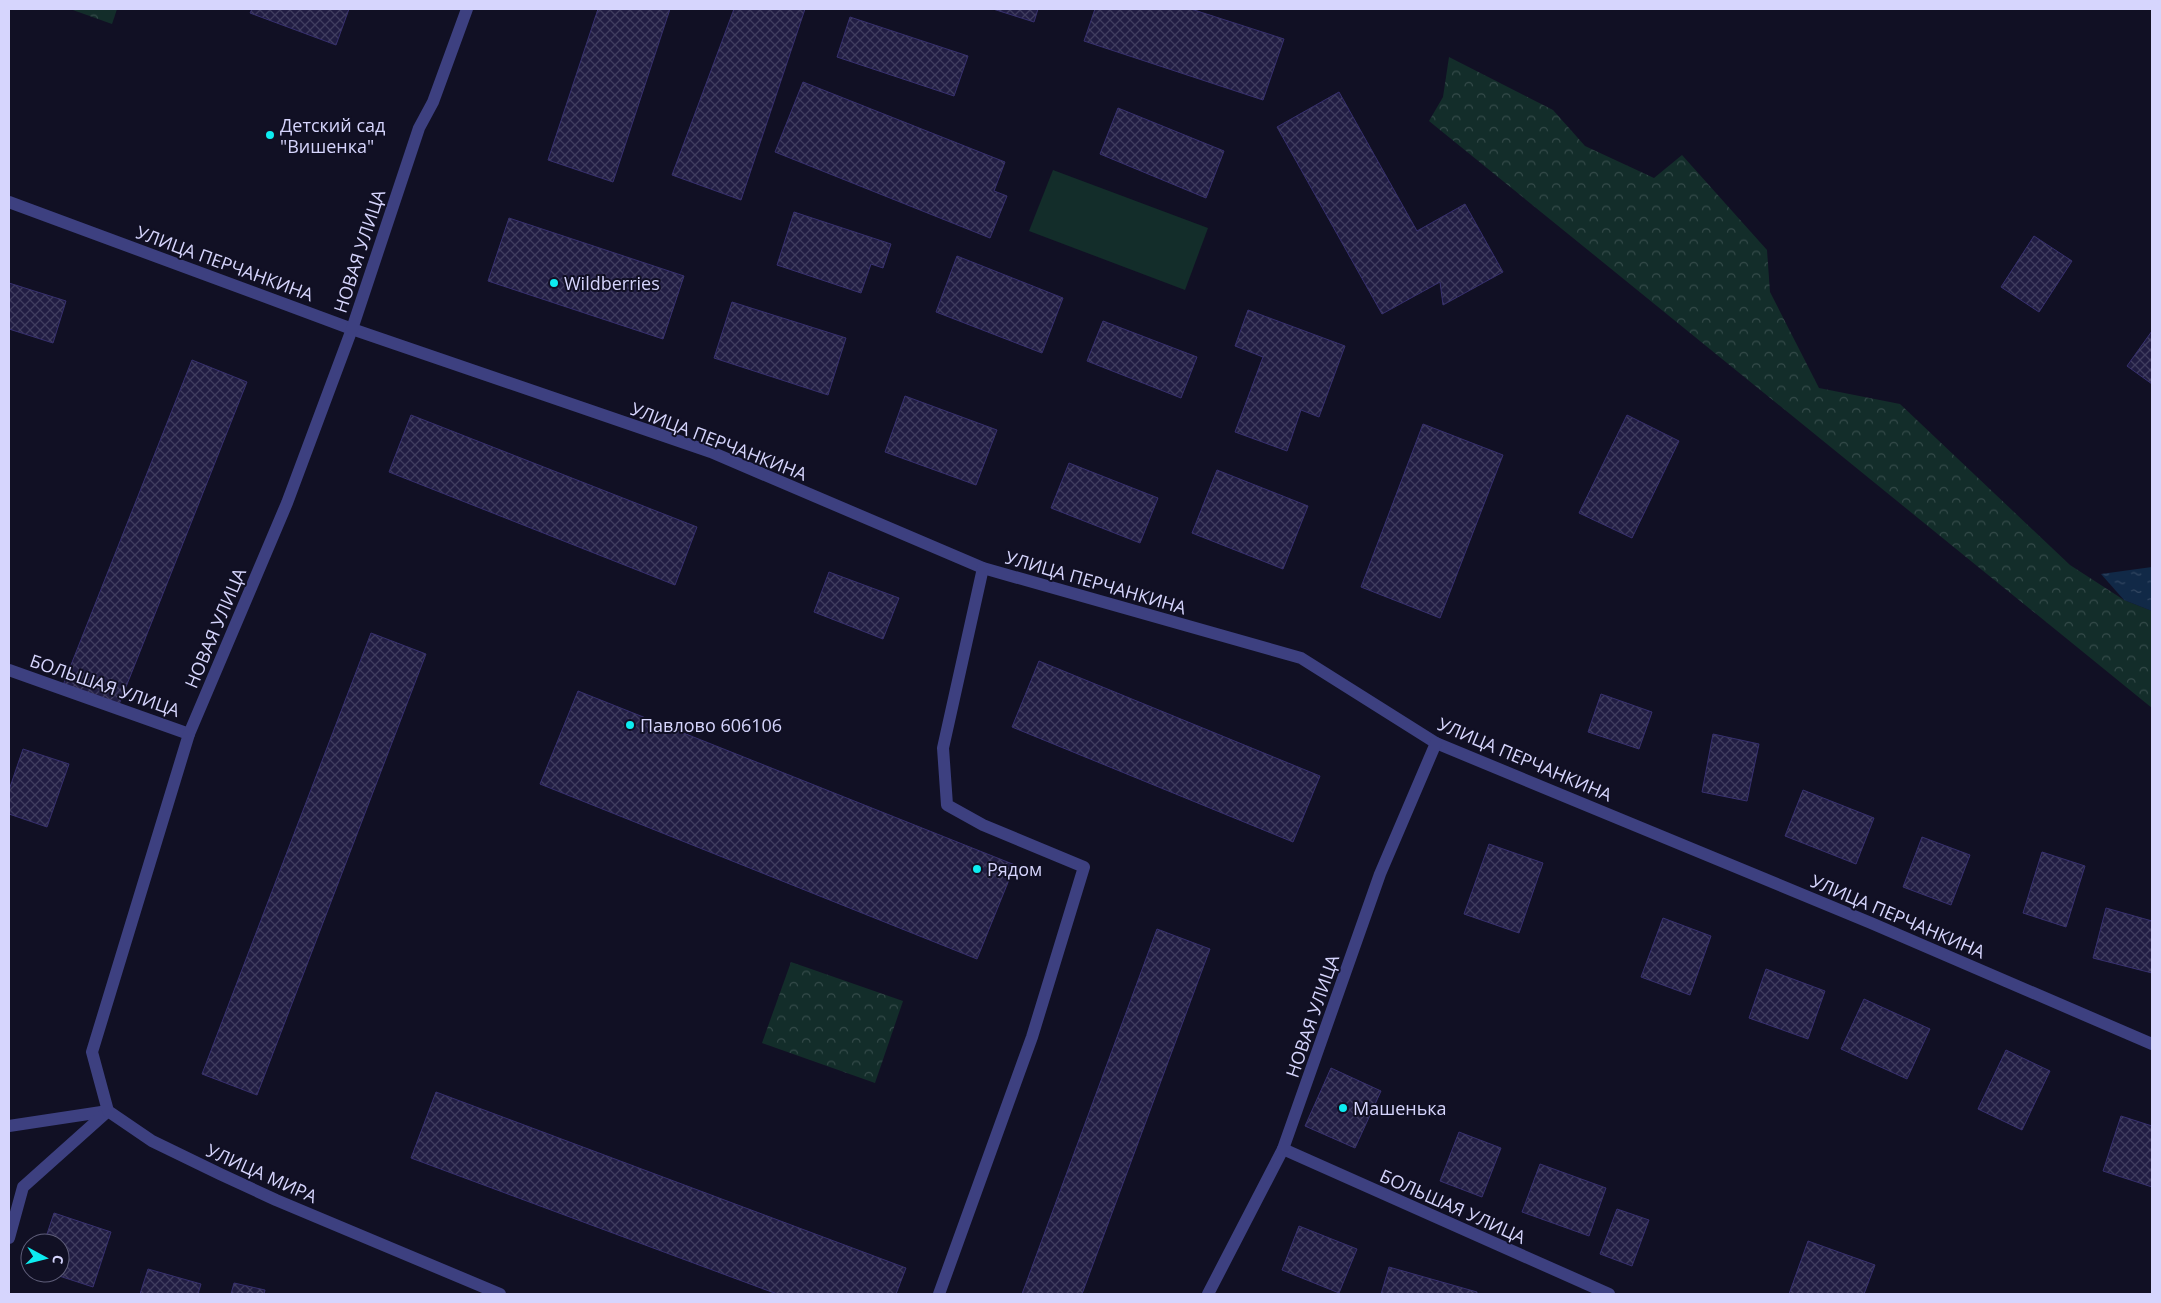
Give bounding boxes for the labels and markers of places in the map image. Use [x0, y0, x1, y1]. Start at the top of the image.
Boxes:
place label: Детский сад "Вишенка" [280, 113, 385, 158]
marker: Детский сад "Вишенка" [264, 129, 276, 141]
place label: Wildberries [564, 271, 660, 295]
marker: Wildberries [548, 277, 560, 289]
place label: Павлово 606106 [640, 713, 782, 737]
marker: Павлово 606106 [624, 719, 636, 731]
place label: Рядом [987, 857, 1042, 881]
marker: Рядом [971, 863, 983, 875]
place label: Машенька [1353, 1096, 1447, 1120]
marker: Машенька [1337, 1102, 1349, 1114]

